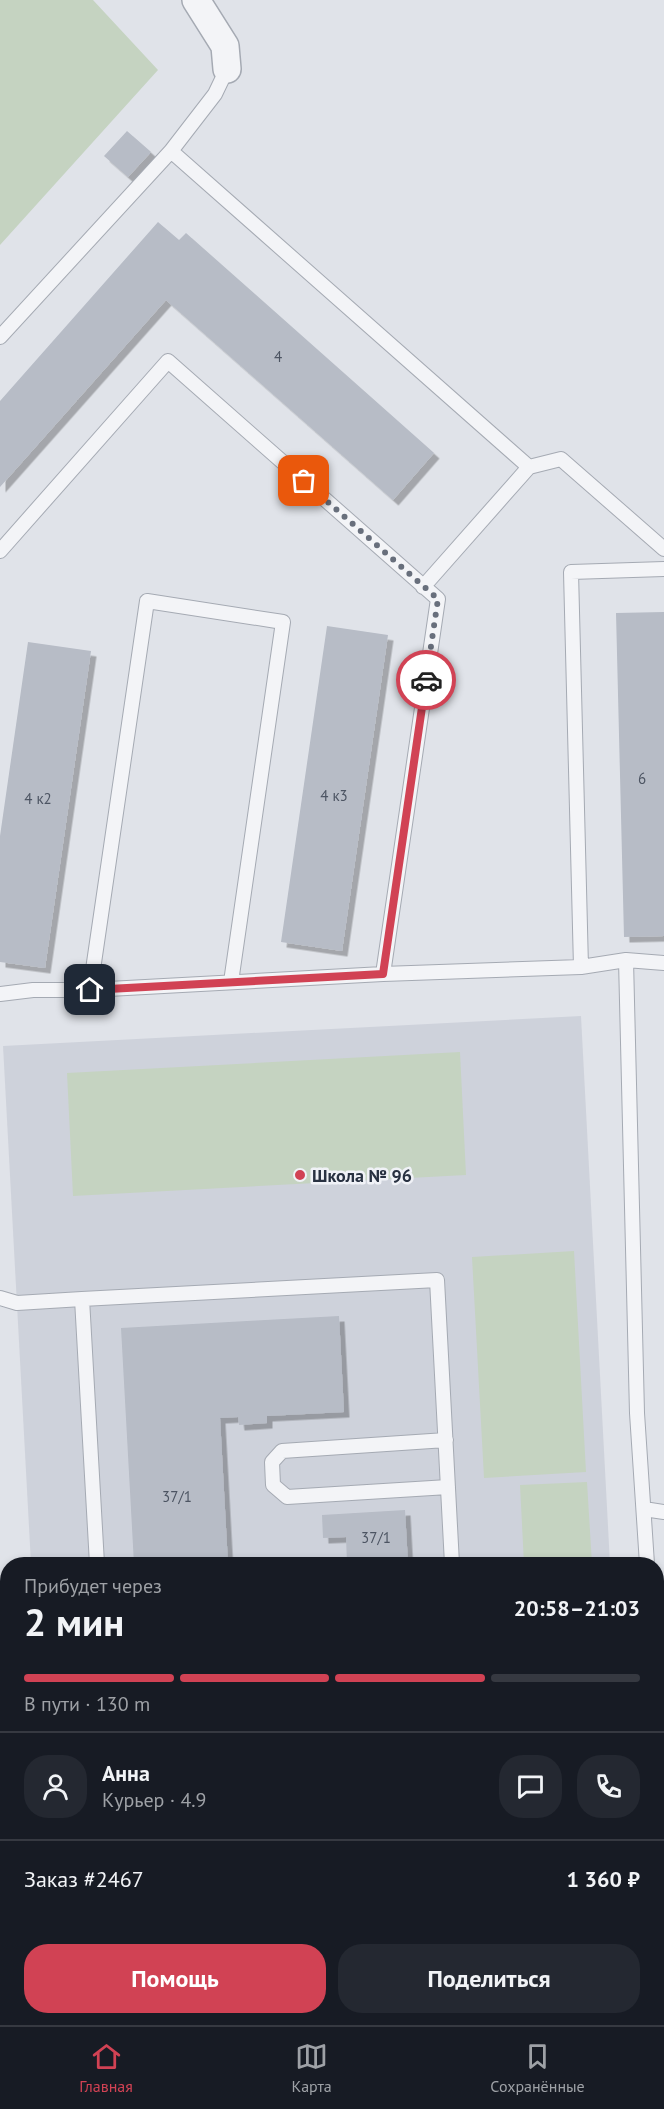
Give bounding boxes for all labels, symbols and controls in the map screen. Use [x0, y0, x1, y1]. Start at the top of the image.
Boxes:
house number: 4 [274, 347, 282, 366]
pin [278, 455, 329, 506]
icon: bag [287, 464, 320, 497]
courier [396, 650, 456, 710]
icon: car [410, 664, 443, 697]
house number: 6 [638, 769, 646, 788]
house number: 4 к3 [320, 786, 348, 805]
house number: 4 к2 [24, 789, 52, 808]
pin [64, 964, 115, 1015]
icon: home [73, 973, 106, 1006]
place label: Школа № 96 [312, 1164, 412, 1187]
marker: Школа № 96 [293, 1168, 307, 1182]
house number: 37/1 [162, 1487, 192, 1506]
house number: 37/1 [361, 1528, 391, 1547]
text: Прибудет через [24, 1573, 162, 1599]
text: 20:58–21:03 [514, 1594, 640, 1622]
text: 2 мин [24, 1596, 124, 1647]
text: В пути · 130 m [24, 1691, 150, 1717]
button: person [24, 1755, 87, 1818]
button: chat [499, 1755, 562, 1818]
button: phone [577, 1755, 640, 1818]
text: Анна [102, 1759, 150, 1787]
text: Курьер · 4.9 [102, 1787, 206, 1813]
text: Заказ #2467 [24, 1865, 144, 1893]
text: 1 360 ₽ [566, 1865, 640, 1893]
button: Помощь [24, 1944, 326, 2013]
button: Поделиться [338, 1944, 640, 2013]
tab: Главная [79, 2040, 133, 2096]
tab: Карта [291, 2040, 332, 2096]
tab: Сохранённые [490, 2040, 585, 2096]

